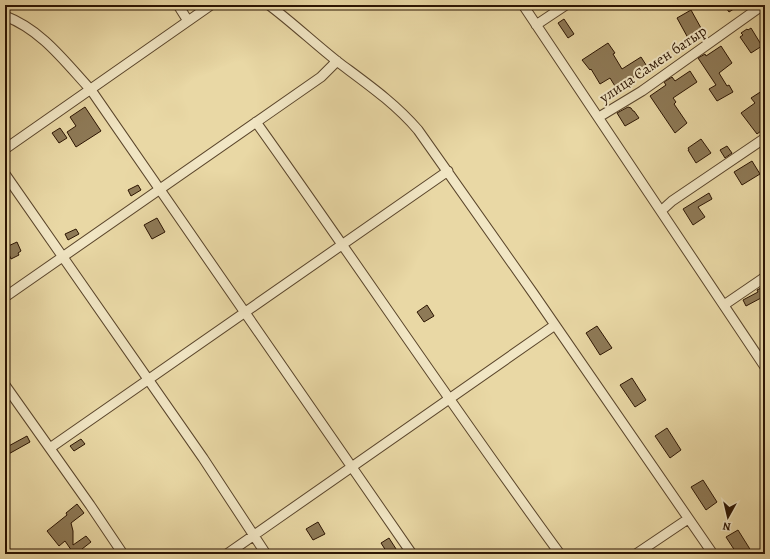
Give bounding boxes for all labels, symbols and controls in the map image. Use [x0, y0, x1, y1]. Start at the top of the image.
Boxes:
street label: улица Самен батыр [595, 21, 711, 108]
north arrow [708, 497, 748, 537]
text: N [722, 518, 732, 534]

